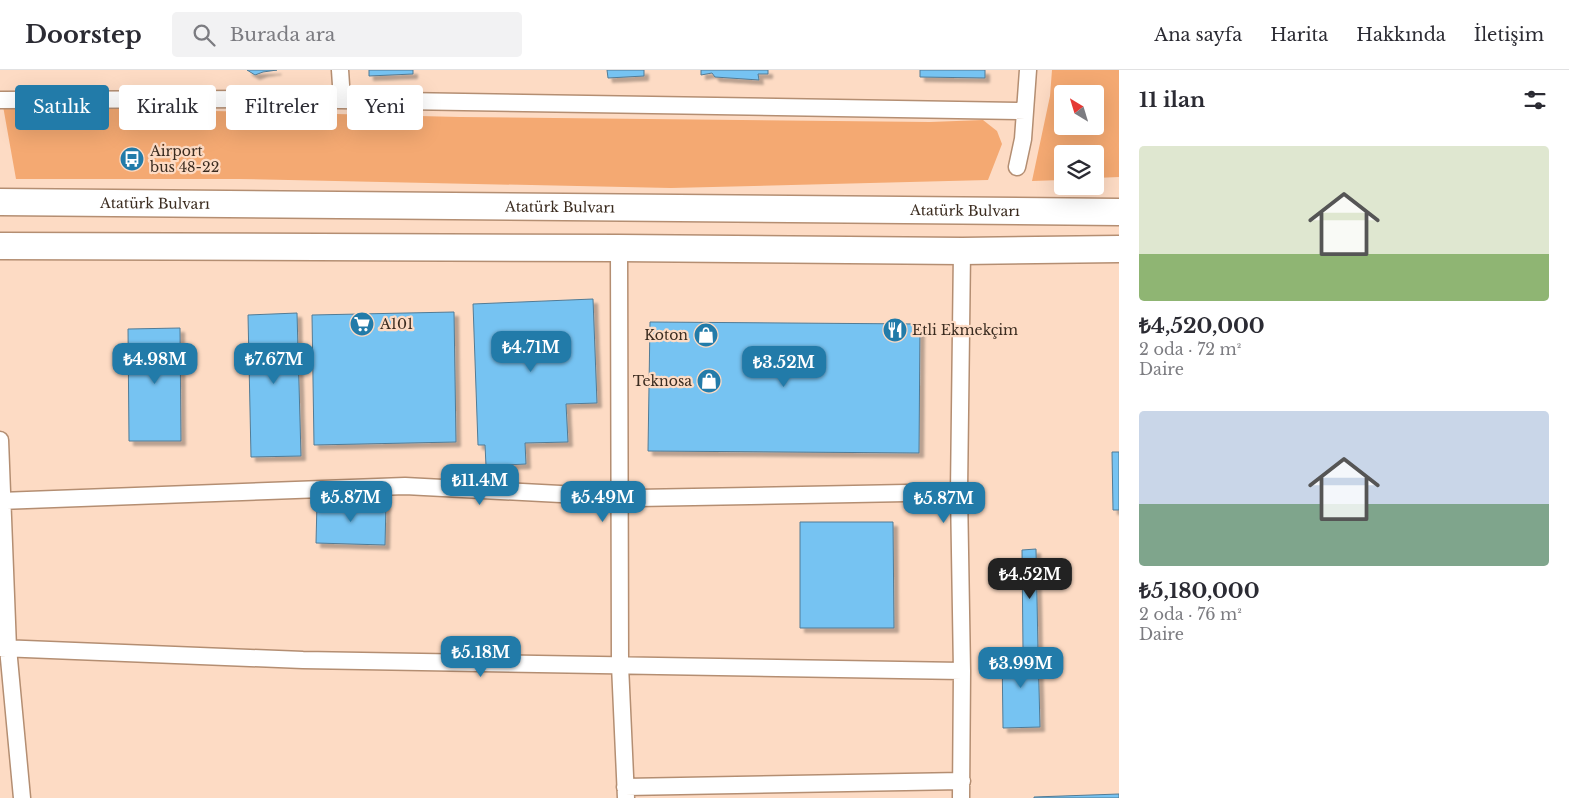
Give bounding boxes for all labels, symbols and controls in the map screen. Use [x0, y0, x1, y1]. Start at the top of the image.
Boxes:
search box [172, 12, 522, 57]
text: Doorstep [25, 20, 142, 49]
icon: search [190, 21, 218, 49]
text: Burada ara [230, 23, 335, 46]
text: Ana sayfa [1154, 24, 1242, 46]
text: Harita [1270, 24, 1328, 46]
text: Hakkında [1356, 24, 1446, 46]
text: İletişim [1474, 24, 1544, 46]
chip: Satılık [15, 85, 109, 130]
chip: Kiralık [119, 85, 216, 130]
chip: Filtreler [226, 85, 337, 130]
chip: Yeni [347, 85, 423, 130]
north arrow [1054, 85, 1104, 135]
map controls [1054, 85, 1104, 195]
icon: filters [1521, 86, 1549, 114]
text: 11 ilan [1139, 87, 1205, 113]
place label: Airport bus 48-22 [149, 142, 219, 176]
button: layers [1054, 145, 1104, 195]
bus stop icon: Airport bus 48-22 [119, 146, 145, 172]
icon: home [1299, 179, 1389, 269]
street label: Atatürk Bulvarı [99, 194, 210, 213]
street label: Atatürk Bulvarı [504, 198, 615, 216]
street label: Atatürk Bulvarı [909, 201, 1020, 220]
supermarket icon: A101 [349, 311, 375, 337]
text: ₺4,520,000 [1139, 313, 1265, 339]
place label: A101 [379, 315, 413, 333]
restaurant icon: Etli Ekmekçim [882, 317, 908, 343]
place label: Etli Ekmekçim [912, 321, 1018, 339]
shop icon: Koton [693, 322, 719, 348]
place label: Koton [644, 326, 688, 344]
pin: ₺4.71M [490, 330, 572, 373]
text: ₺4.71M [502, 337, 560, 357]
text: 2 oda · 72 m² [1139, 339, 1241, 359]
pin: ₺4.98M [114, 342, 196, 385]
pin: ₺7.67M [233, 342, 315, 385]
pin: ₺3.52M [743, 346, 825, 388]
text: ₺4.98M [123, 349, 187, 369]
text: ₺7.67M [245, 349, 303, 369]
text: ₺3.52M [753, 352, 815, 372]
text: Daire [1139, 359, 1184, 379]
shop icon: Teknosa [696, 368, 722, 394]
place label: Teknosa [633, 372, 692, 390]
icon: home [1299, 444, 1389, 534]
pin: ₺11.4M [439, 464, 521, 506]
text: ₺11.4M [452, 470, 508, 490]
pin: ₺5.87M [310, 480, 392, 523]
pin: ₺5.49M [562, 480, 644, 523]
pin: ₺5.87M [903, 482, 985, 524]
text: ₺5.87M [321, 487, 381, 507]
text: ₺5.49M [572, 487, 634, 507]
text: ₺5.87M [914, 488, 974, 508]
pin: ₺4.52M [989, 558, 1071, 600]
text: ₺4.52M [999, 564, 1061, 584]
text: ₺5,180,000 [1139, 578, 1260, 604]
text: 2 oda · 76 m² [1139, 604, 1242, 624]
text: Daire [1139, 624, 1184, 644]
pin: ₺5.18M [440, 636, 522, 678]
text: ₺5.18M [452, 642, 510, 662]
pin: ₺3.99M [980, 646, 1062, 689]
text: ₺3.99M [989, 653, 1053, 673]

